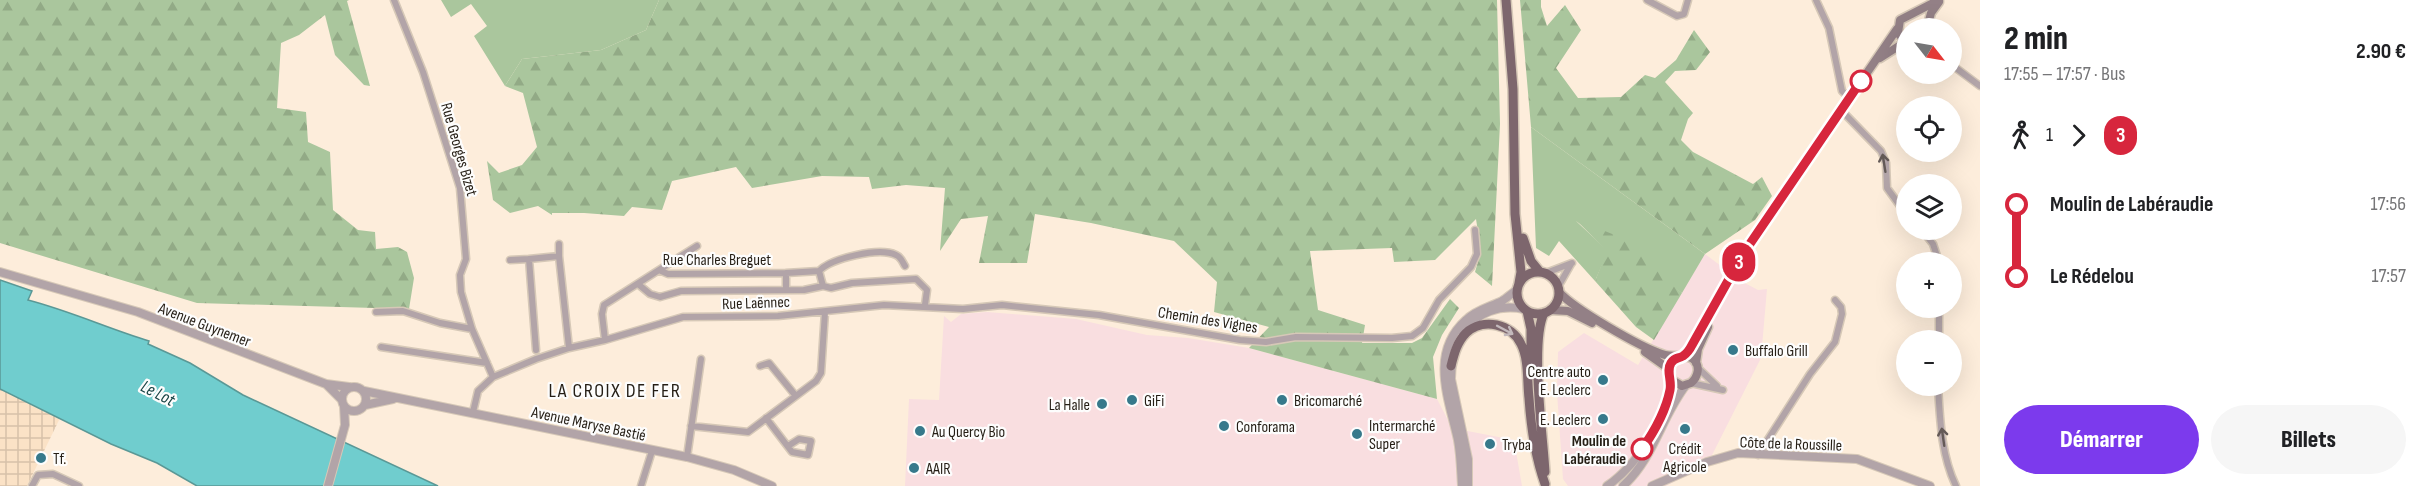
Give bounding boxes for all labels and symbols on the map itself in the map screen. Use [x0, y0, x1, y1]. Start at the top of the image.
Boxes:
north arrow [1896, 18, 1962, 84]
unlabelled marker [1850, 70, 1872, 92]
street label: Rue Georges Bizet [436, 101, 481, 198]
one-way arrow [1878, 153, 1889, 173]
line badge: 3 [1720, 242, 1758, 282]
street label: Rue Charles Breguet [663, 251, 771, 270]
street label: Rue Laënnec [722, 293, 790, 314]
street label: Avenue Guynemer [155, 299, 254, 352]
street label: Chemin des Vignes [1157, 303, 1259, 338]
one-way arrow [1496, 324, 1513, 336]
place label: Buffalo Grill [1745, 342, 1808, 361]
marker: Buffalo Grill [1726, 343, 1740, 357]
place label: Centre auto E. Leclerc [1528, 363, 1591, 400]
marker: Centre auto E. Leclerc [1596, 373, 1610, 387]
water label: Le Lot [137, 376, 179, 411]
district label: LA CROIX DE FER [549, 379, 681, 403]
place label: GiFi [1144, 392, 1164, 411]
place label: Bricomarché [1294, 392, 1362, 411]
marker: GiFi [1125, 393, 1139, 407]
marker: Bricomarché [1275, 393, 1289, 407]
place label: La Halle [1049, 396, 1090, 415]
marker: La Halle [1095, 397, 1109, 411]
street label: Avenue Maryse Bastié [529, 403, 648, 446]
place label: E. Leclerc [1540, 411, 1591, 430]
marker: E. Leclerc [1596, 412, 1610, 426]
place label: Intermarché Super [1369, 417, 1435, 454]
place label: Conforama [1236, 418, 1295, 437]
marker: Conforama [1217, 419, 1231, 433]
marker: Crédit Agricole [1678, 422, 1692, 436]
place label: Au Quercy Bio [931, 423, 1005, 442]
marker: Au Quercy Bio [913, 424, 927, 438]
marker: Intermarché Super [1350, 427, 1364, 441]
one-way arrow [1937, 427, 1948, 447]
place label: Moulin de Labéraudie [1564, 432, 1626, 469]
street label: Côte de la Roussille [1739, 433, 1843, 456]
place label: Tryba [1502, 436, 1531, 455]
marker: Tryba [1483, 437, 1497, 451]
marker: Moulin de Labéraudie [1631, 438, 1653, 460]
place label: Crédit Agricole [1662, 440, 1707, 477]
place label: Tf. [53, 450, 66, 469]
marker: Tf. [34, 451, 48, 465]
place label: AAIR [925, 460, 951, 479]
marker: AAIR [907, 461, 921, 475]

